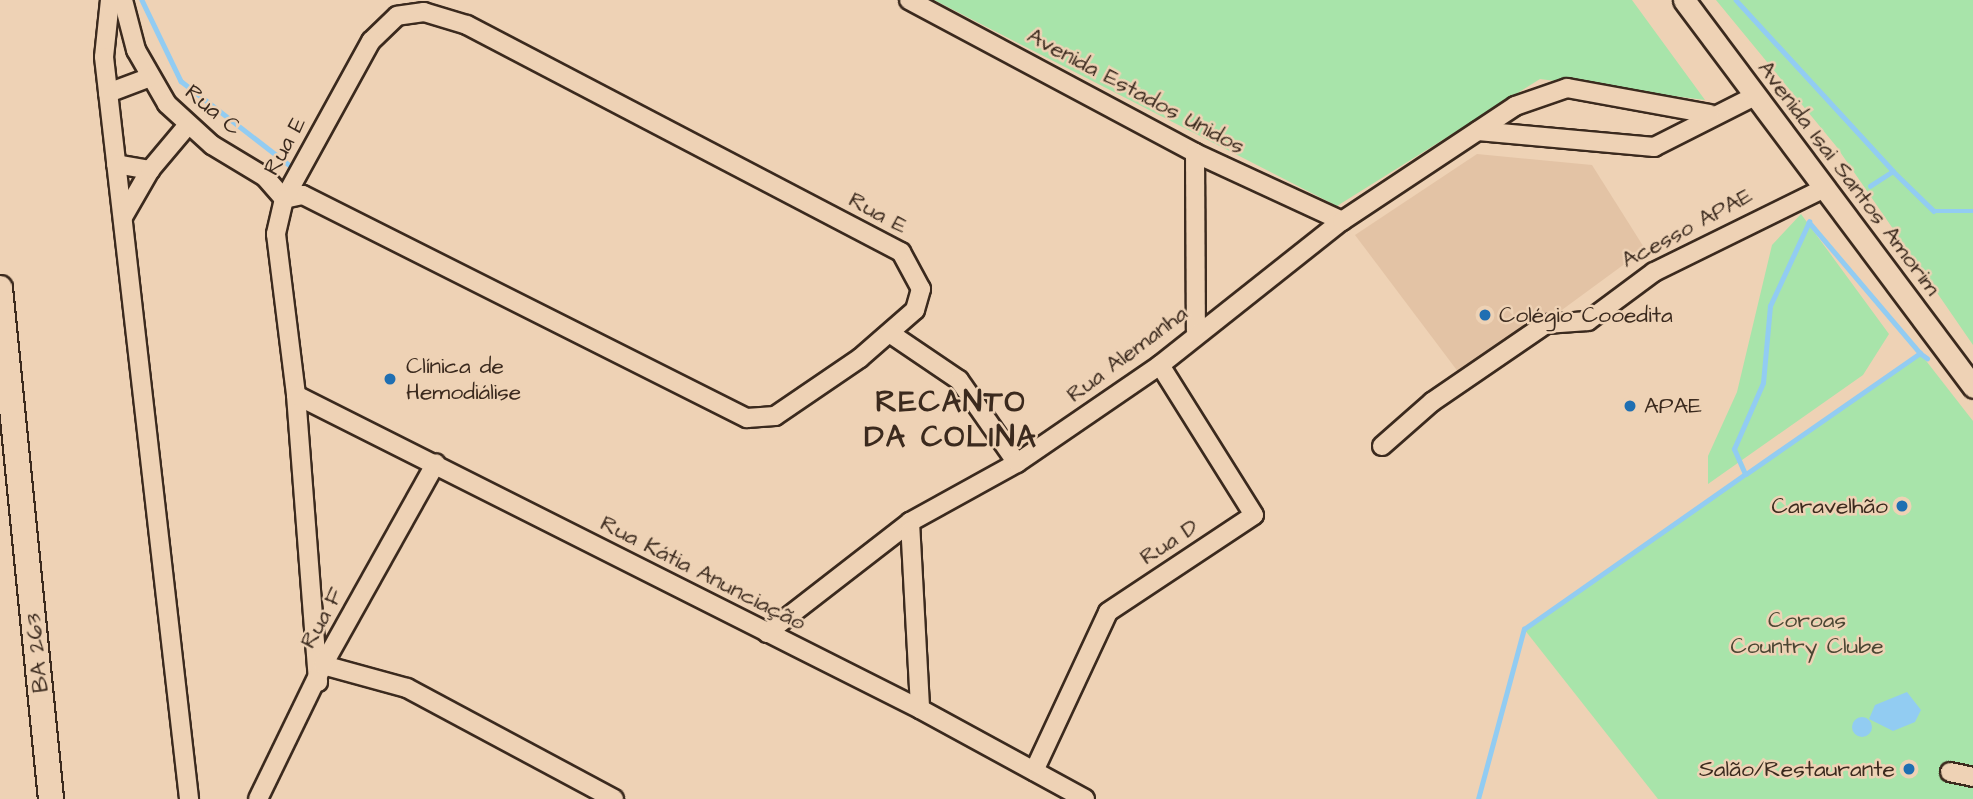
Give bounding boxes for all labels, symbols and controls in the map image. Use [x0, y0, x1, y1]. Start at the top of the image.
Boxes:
street label: Avenida Estados Unidos [1022, 22, 1250, 160]
street label: Avenida Isai Santos Amorim [1752, 55, 1946, 301]
street label: Rua C [179, 78, 247, 142]
street label: Rua E [258, 112, 312, 180]
street label: Acesso APAE [1617, 182, 1757, 274]
street label: Rua E [844, 186, 912, 240]
street label: Rua Alemanha [1061, 300, 1193, 408]
place label: Colégio Cooedita [1499, 301, 1673, 329]
marker: Colégio Cooedita [1477, 307, 1493, 323]
place label: Clínica de Hemodiálise [406, 352, 521, 406]
marker: Clínica de Hemodiálise [380, 369, 400, 389]
district label: RECANTO DA COLINA [865, 384, 1037, 454]
place label: APAE [1644, 392, 1702, 420]
marker: APAE [1622, 398, 1638, 414]
place label: Caravelhão [1772, 492, 1888, 520]
marker: Caravelhão [1894, 498, 1910, 514]
street label: Rua Kátia Anunciação [596, 509, 810, 637]
street label: Rua D [1135, 513, 1203, 571]
street label: Rua F [294, 583, 350, 653]
park label: Coroas Country Clube [1730, 606, 1884, 660]
street label: BA 263 [19, 612, 55, 694]
place label: Salão/Restaurante [1699, 755, 1895, 783]
marker: Salão/Restaurante [1901, 761, 1917, 777]

